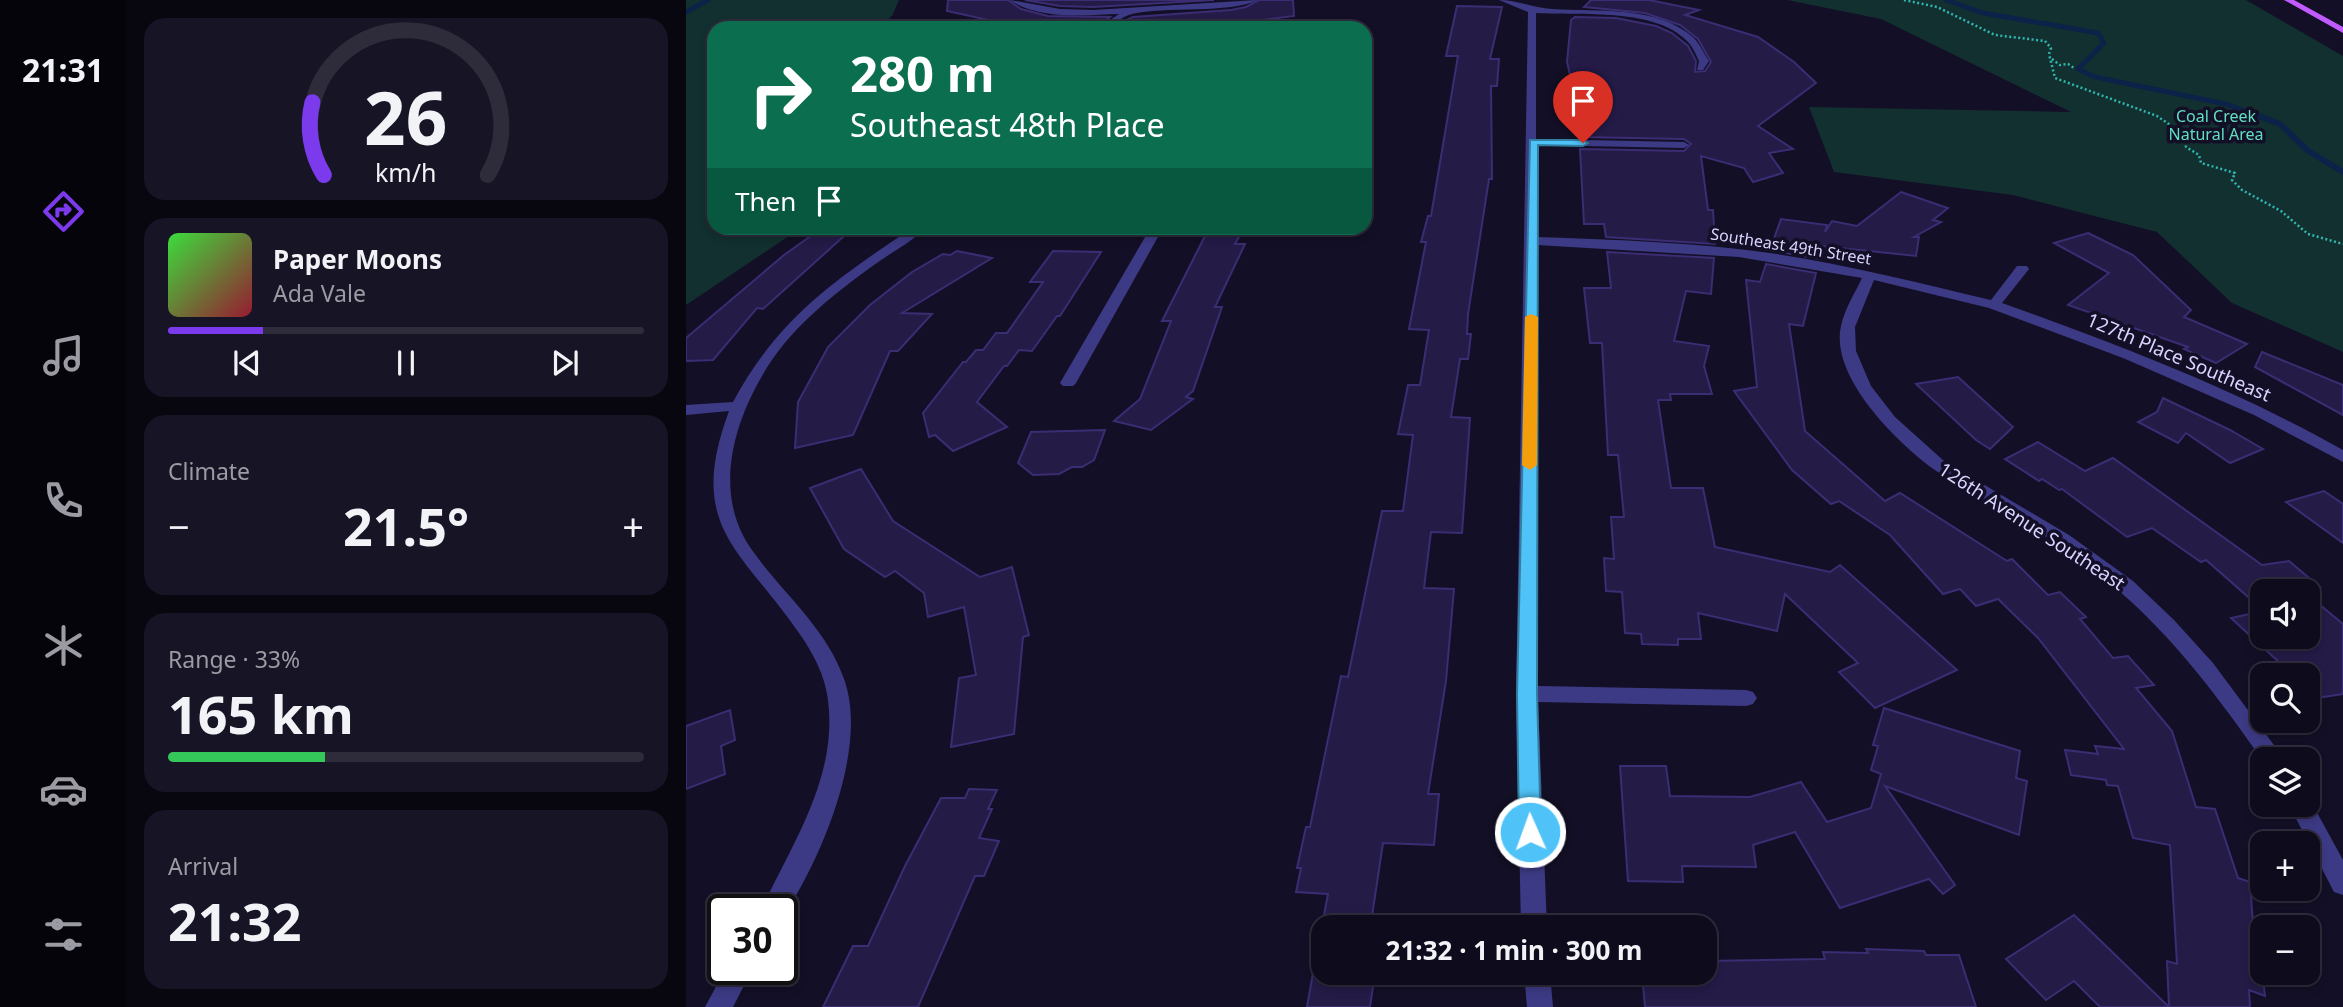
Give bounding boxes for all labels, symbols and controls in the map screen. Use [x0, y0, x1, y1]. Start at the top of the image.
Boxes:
text: 280 m [850, 40, 995, 106]
text: 21:31 [22, 48, 104, 91]
icon: right [735, 49, 826, 140]
text: 26 [364, 67, 448, 166]
pin [1553, 71, 1613, 143]
icon: arrive [1564, 82, 1602, 120]
text: Southeast 48th Place [850, 103, 1164, 146]
park label: Coal Creek Natural Area [2169, 105, 2263, 145]
text: km/h [375, 155, 437, 189]
icon: arrive [810, 182, 848, 220]
text: Then [735, 183, 796, 219]
icon: directions [39, 187, 88, 236]
street label: Southeast 49th Street [1709, 222, 1873, 270]
text: Paper Moons [273, 241, 442, 277]
text: Ada Vale [273, 277, 366, 309]
street label: 127th Place Southeast [2083, 306, 2275, 408]
icon: music [39, 331, 88, 380]
icon: previous [228, 344, 266, 382]
icon: pause [387, 344, 425, 382]
icon: next [546, 344, 584, 382]
text: Climate [168, 455, 250, 487]
street label: 126th Avenue Southeast [1934, 456, 2130, 596]
icon: phone [39, 476, 88, 525]
text: 21.5° [343, 490, 469, 561]
text: − [168, 500, 190, 552]
text: + [622, 500, 644, 552]
map controls [2250, 579, 2320, 985]
button: sound [2250, 579, 2320, 649]
icon: climate [39, 621, 88, 670]
text: Range · 33% [168, 643, 300, 675]
button: search [2250, 663, 2320, 733]
text: 165 km [168, 678, 354, 749]
button: layers [2250, 747, 2320, 817]
icon: car [39, 765, 88, 814]
position arrow [1493, 795, 1567, 869]
button: + [2250, 831, 2320, 901]
text: Arrival [168, 850, 238, 882]
text: 21:32 [168, 885, 302, 956]
speed limit sign: 30 [707, 894, 798, 985]
icon: filters [39, 910, 88, 959]
button: − [2250, 915, 2320, 985]
text: 21:32 · 1 min · 300 m [1386, 932, 1642, 968]

